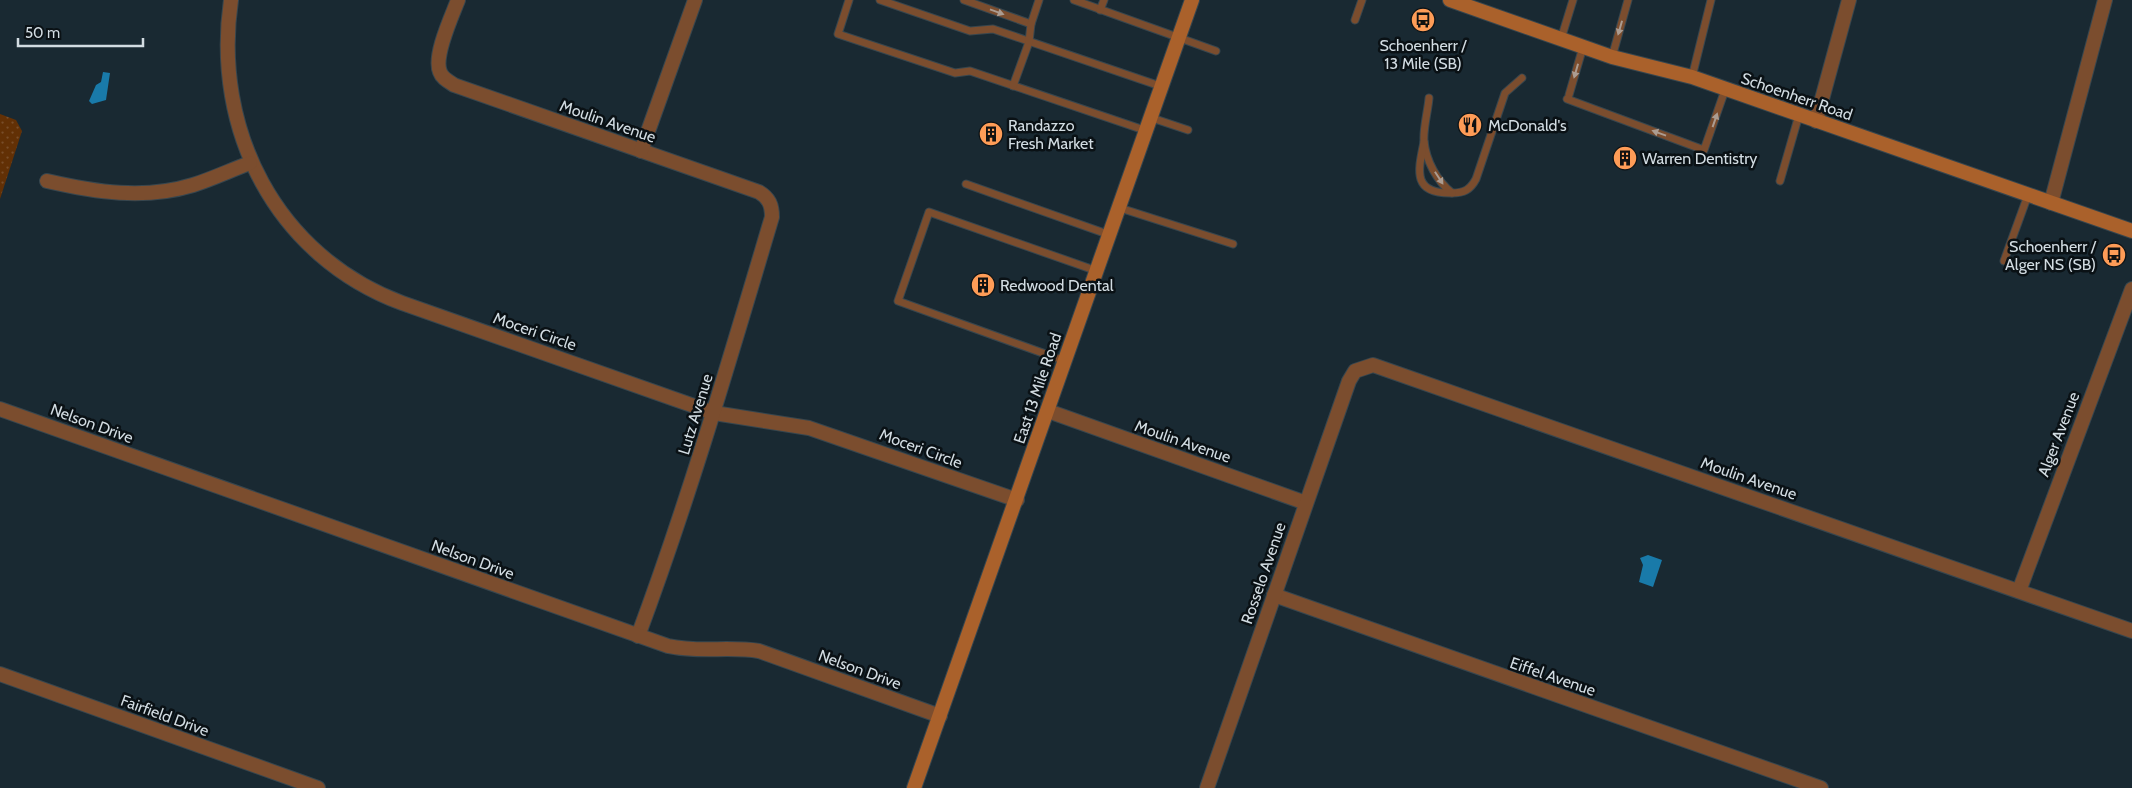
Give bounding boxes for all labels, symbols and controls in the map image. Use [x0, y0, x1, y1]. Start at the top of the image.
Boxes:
bus stop icon: Schoenherr / 13 Mile (SB) [1410, 7, 1436, 33]
one-way arrow [990, 9, 1005, 16]
scale bar [18, 15, 142, 47]
one-way arrow [1616, 21, 1624, 36]
text: 50 m [25, 24, 60, 42]
place label: Schoenherr / 13 Mile (SB) [1380, 36, 1467, 73]
one-way arrow [1572, 64, 1580, 79]
street label: Schoenherr Road [1739, 69, 1855, 124]
street label: Moulin Avenue [557, 96, 658, 147]
restaurant icon: McDonald's [1457, 112, 1483, 138]
one-way arrow [1712, 112, 1719, 127]
place label: Randazzo Fresh Market [1008, 116, 1094, 153]
place label: McDonald's [1488, 116, 1567, 135]
building icon: Randazzo Fresh Market [978, 121, 1004, 147]
one-way arrow [1651, 129, 1666, 136]
building icon: Warren Dentistry [1612, 145, 1638, 171]
place label: Warren Dentistry [1642, 149, 1757, 168]
one-way arrow [1434, 171, 1443, 185]
place label: Schoenherr / Alger NS (SB) [2005, 237, 2097, 274]
bus stop icon: Schoenherr / Alger NS (SB) [2101, 242, 2127, 268]
building icon: Redwood Dental [970, 272, 996, 298]
place label: Redwood Dental [1000, 276, 1114, 295]
street label: Moceri Circle [491, 308, 579, 355]
street label: East 13 Mile Road [1010, 330, 1065, 446]
street label: Lutz Avenue [674, 371, 717, 457]
street label: Alger Avenue [2034, 389, 2083, 479]
street label: Nelson Drive [48, 400, 136, 447]
street label: Moulin Avenue [1132, 416, 1233, 467]
street label: Moceri Circle [877, 425, 965, 472]
street label: Moulin Avenue [1698, 453, 1799, 504]
street label: Rosselo Avenue [1237, 520, 1290, 627]
street label: Nelson Drive [429, 536, 517, 583]
street label: Nelson Drive [816, 646, 904, 693]
street label: Eiffel Avenue [1508, 653, 1598, 700]
street label: Fairfield Drive [118, 691, 212, 740]

